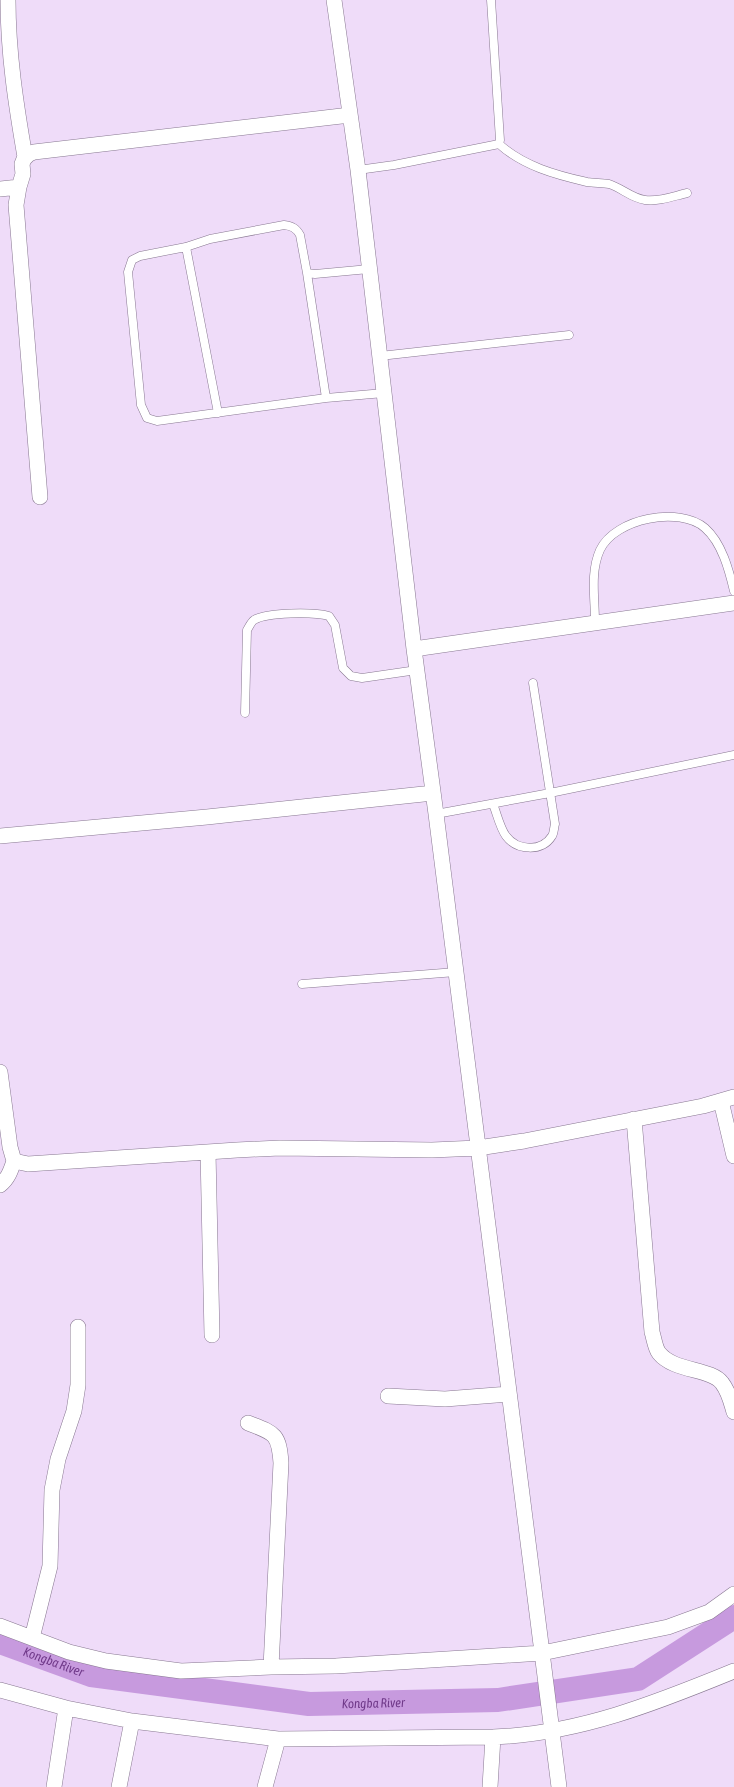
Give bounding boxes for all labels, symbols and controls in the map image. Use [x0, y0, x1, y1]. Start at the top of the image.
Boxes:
water label: Kongba River [21, 1644, 87, 1680]
water label: Kongba River [342, 1694, 406, 1711]

